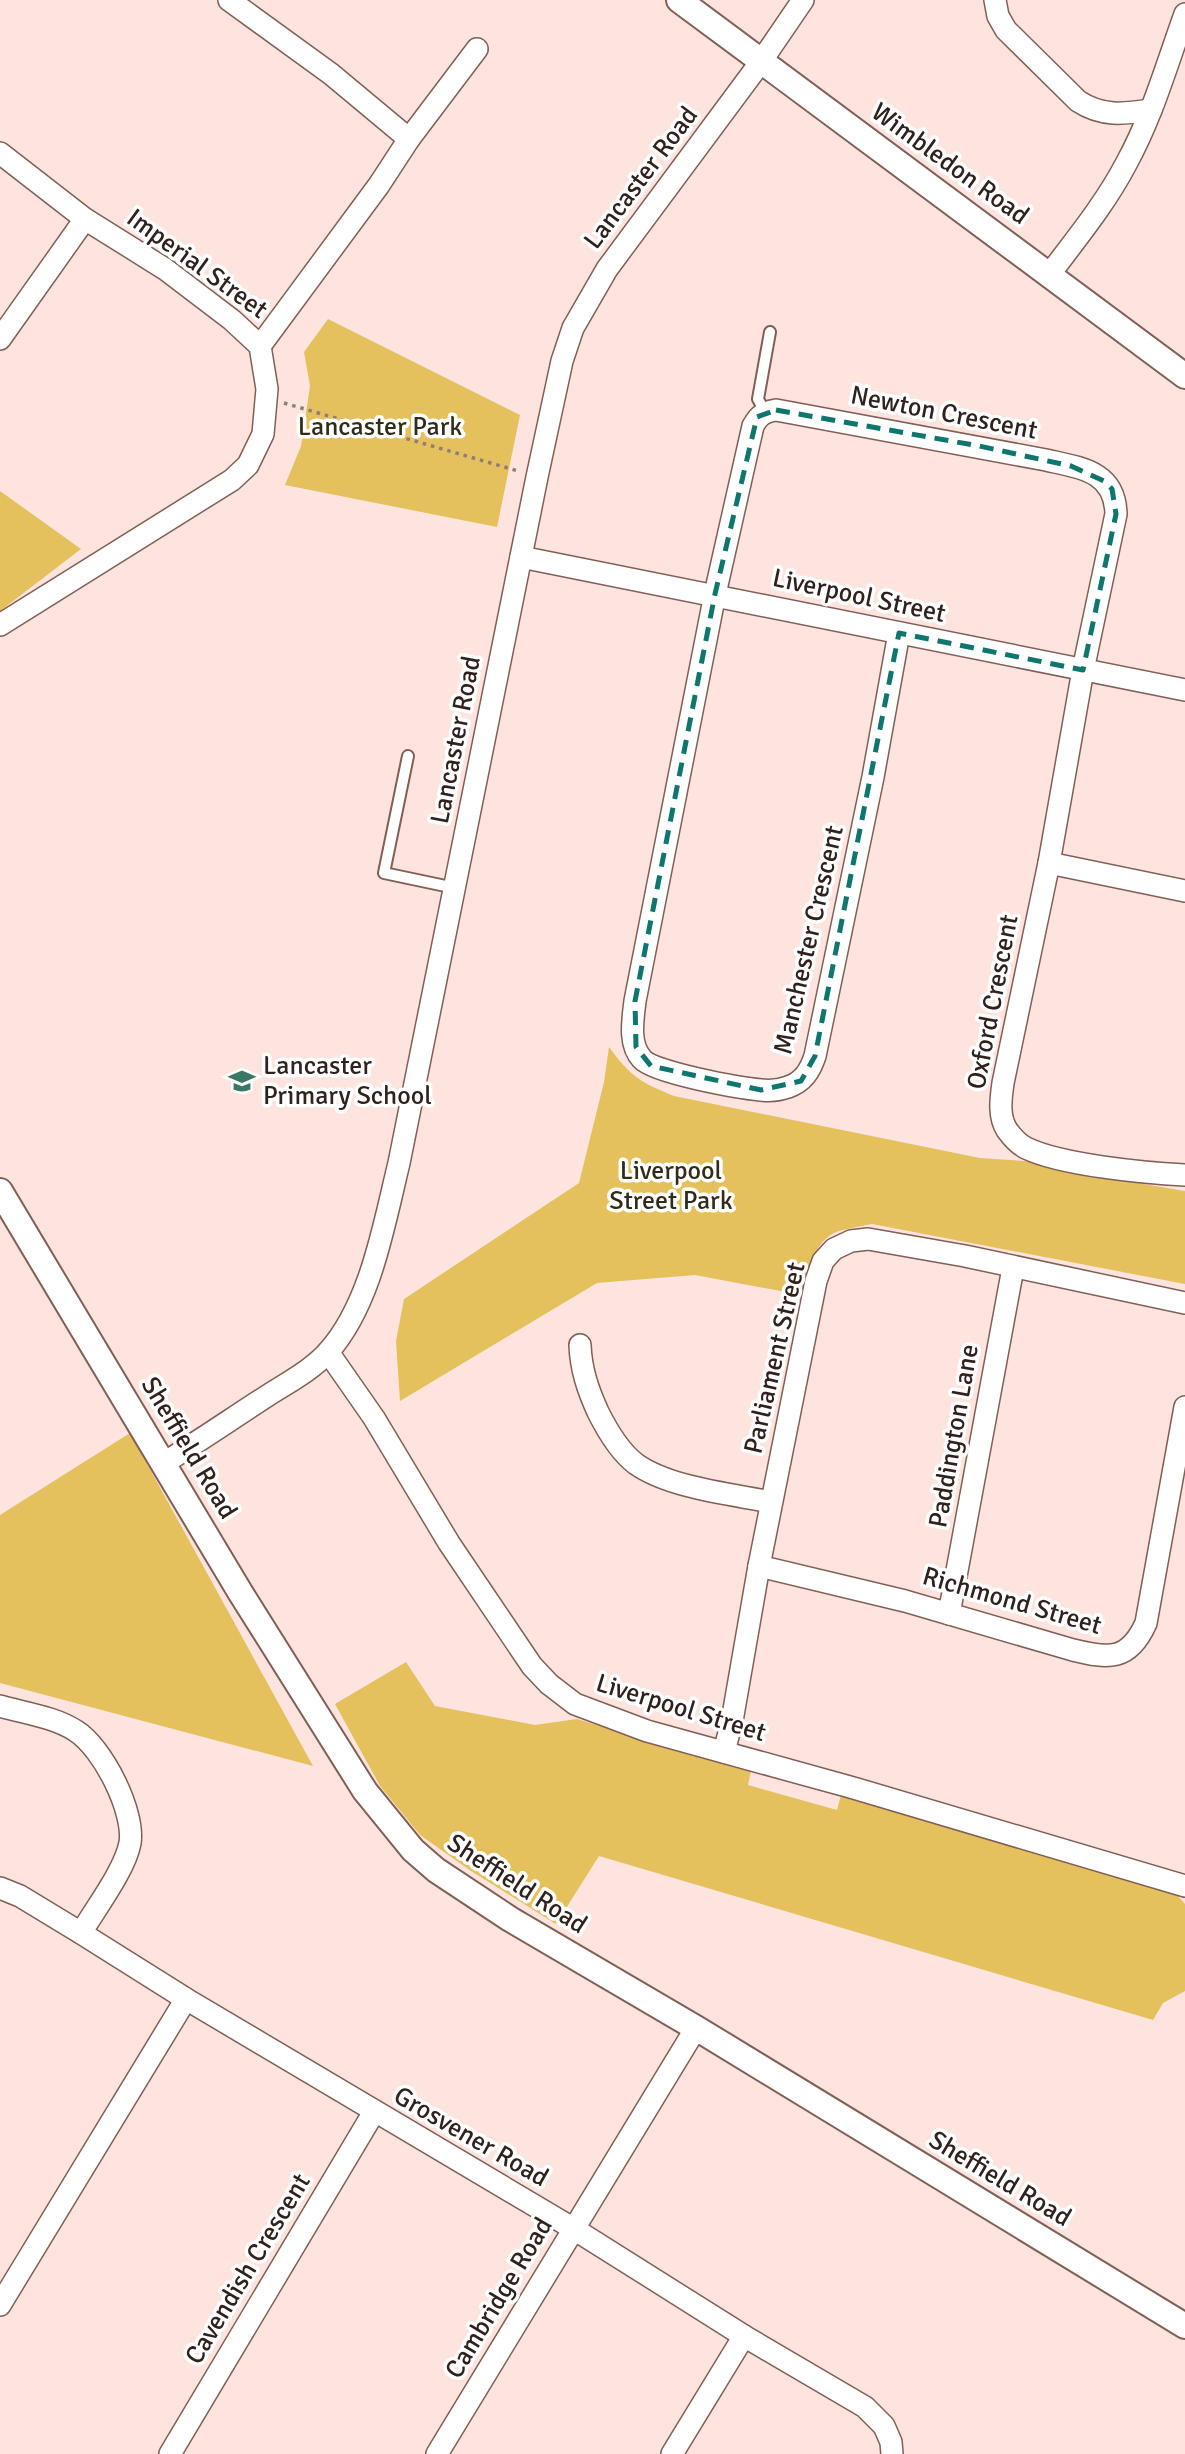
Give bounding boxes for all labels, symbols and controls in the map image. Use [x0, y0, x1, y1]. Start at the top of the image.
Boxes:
street label: Wimbledon Road [865, 96, 1035, 232]
street label: Lancaster Road [577, 100, 705, 256]
street label: Imperial Street [120, 202, 274, 326]
street label: Newton Crescent [848, 379, 1040, 447]
park label: Lancaster Park [298, 411, 462, 443]
street label: Liverpool Street [770, 562, 948, 630]
street label: Lancaster Road [424, 653, 488, 827]
street label: Manchester Crescent [767, 822, 851, 1058]
street label: Oxford Crescent [960, 912, 1026, 1092]
place label: Lancaster Primary School [263, 1050, 432, 1112]
school or university icon: Lancaster Primary School [227, 1066, 257, 1096]
park label: Liverpool Street Park [609, 1155, 733, 1217]
street label: Parliament Street [737, 1259, 813, 1457]
street label: Paddington Lane [922, 1342, 986, 1530]
street label: Sheffield Road [134, 1371, 244, 1525]
street label: Richmond Street [919, 1560, 1105, 1642]
street label: Liverpool Street [592, 1667, 770, 1749]
street label: Sheffield Road [441, 1827, 593, 1941]
street label: Grosvener Road [388, 2080, 554, 2194]
street label: Sheffield Road [923, 2124, 1077, 2234]
street label: Cavendish Crescent [179, 2168, 317, 2370]
street label: Cambridge Road [438, 2212, 560, 2384]

